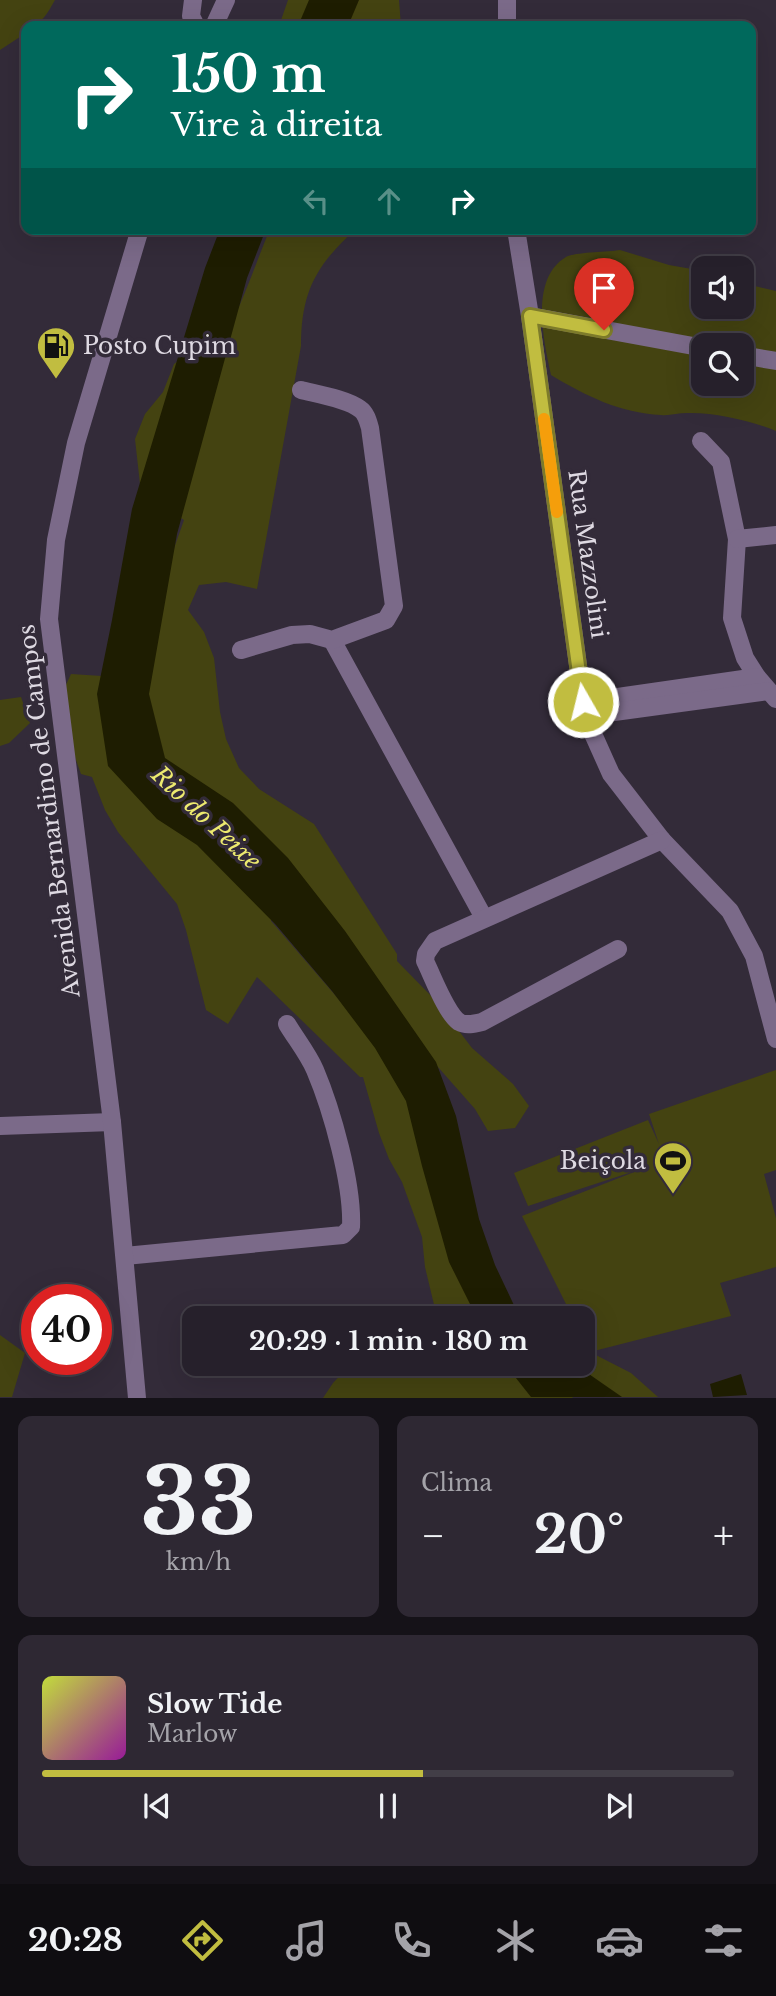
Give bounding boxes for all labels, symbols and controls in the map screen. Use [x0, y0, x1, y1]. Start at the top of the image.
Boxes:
text: 150 m [171, 44, 326, 105]
icon: right [56, 49, 147, 140]
text: Vire à direita [171, 105, 382, 145]
icon: left [297, 182, 335, 220]
icon: ahead [370, 182, 408, 220]
icon: right [443, 182, 481, 220]
map controls [691, 256, 754, 396]
button: sound [691, 256, 754, 319]
pin [574, 258, 634, 330]
icon: arrive [585, 269, 623, 307]
fuel station icon: Posto Cupim [35, 325, 77, 380]
place label: Posto Cupim [83, 332, 236, 360]
button: search [691, 333, 754, 396]
street label: Rua Mazzolini [562, 468, 614, 640]
street label: Avenida Bernardino de Campos [12, 623, 86, 1000]
position arrow [546, 665, 620, 739]
water label: Rio do Peixe [145, 759, 267, 876]
sports icon: Beiçola [652, 1140, 694, 1195]
place label: Beiçola [560, 1147, 646, 1175]
speed limit sign: 40 [21, 1284, 112, 1375]
text: 20:29 · 1 min · 180 m [249, 1325, 528, 1357]
text: 33 [141, 1446, 256, 1559]
text: Clima [421, 1469, 492, 1497]
text: 20° [534, 1503, 624, 1567]
text: − [421, 1512, 445, 1559]
text: + [713, 1512, 734, 1559]
text: km/h [166, 1548, 231, 1576]
text: Slow Tide [147, 1688, 283, 1720]
text: Marlow [147, 1720, 237, 1748]
icon: previous [138, 1787, 176, 1825]
icon: pause [369, 1787, 407, 1825]
icon: next [600, 1787, 638, 1825]
icon: directions [178, 1916, 227, 1965]
icon: music [282, 1916, 331, 1965]
icon: phone [387, 1916, 436, 1965]
icon: climate [491, 1916, 540, 1965]
icon: car [595, 1916, 644, 1965]
icon: filters [699, 1916, 748, 1965]
text: 20:28 [28, 1920, 123, 1960]

